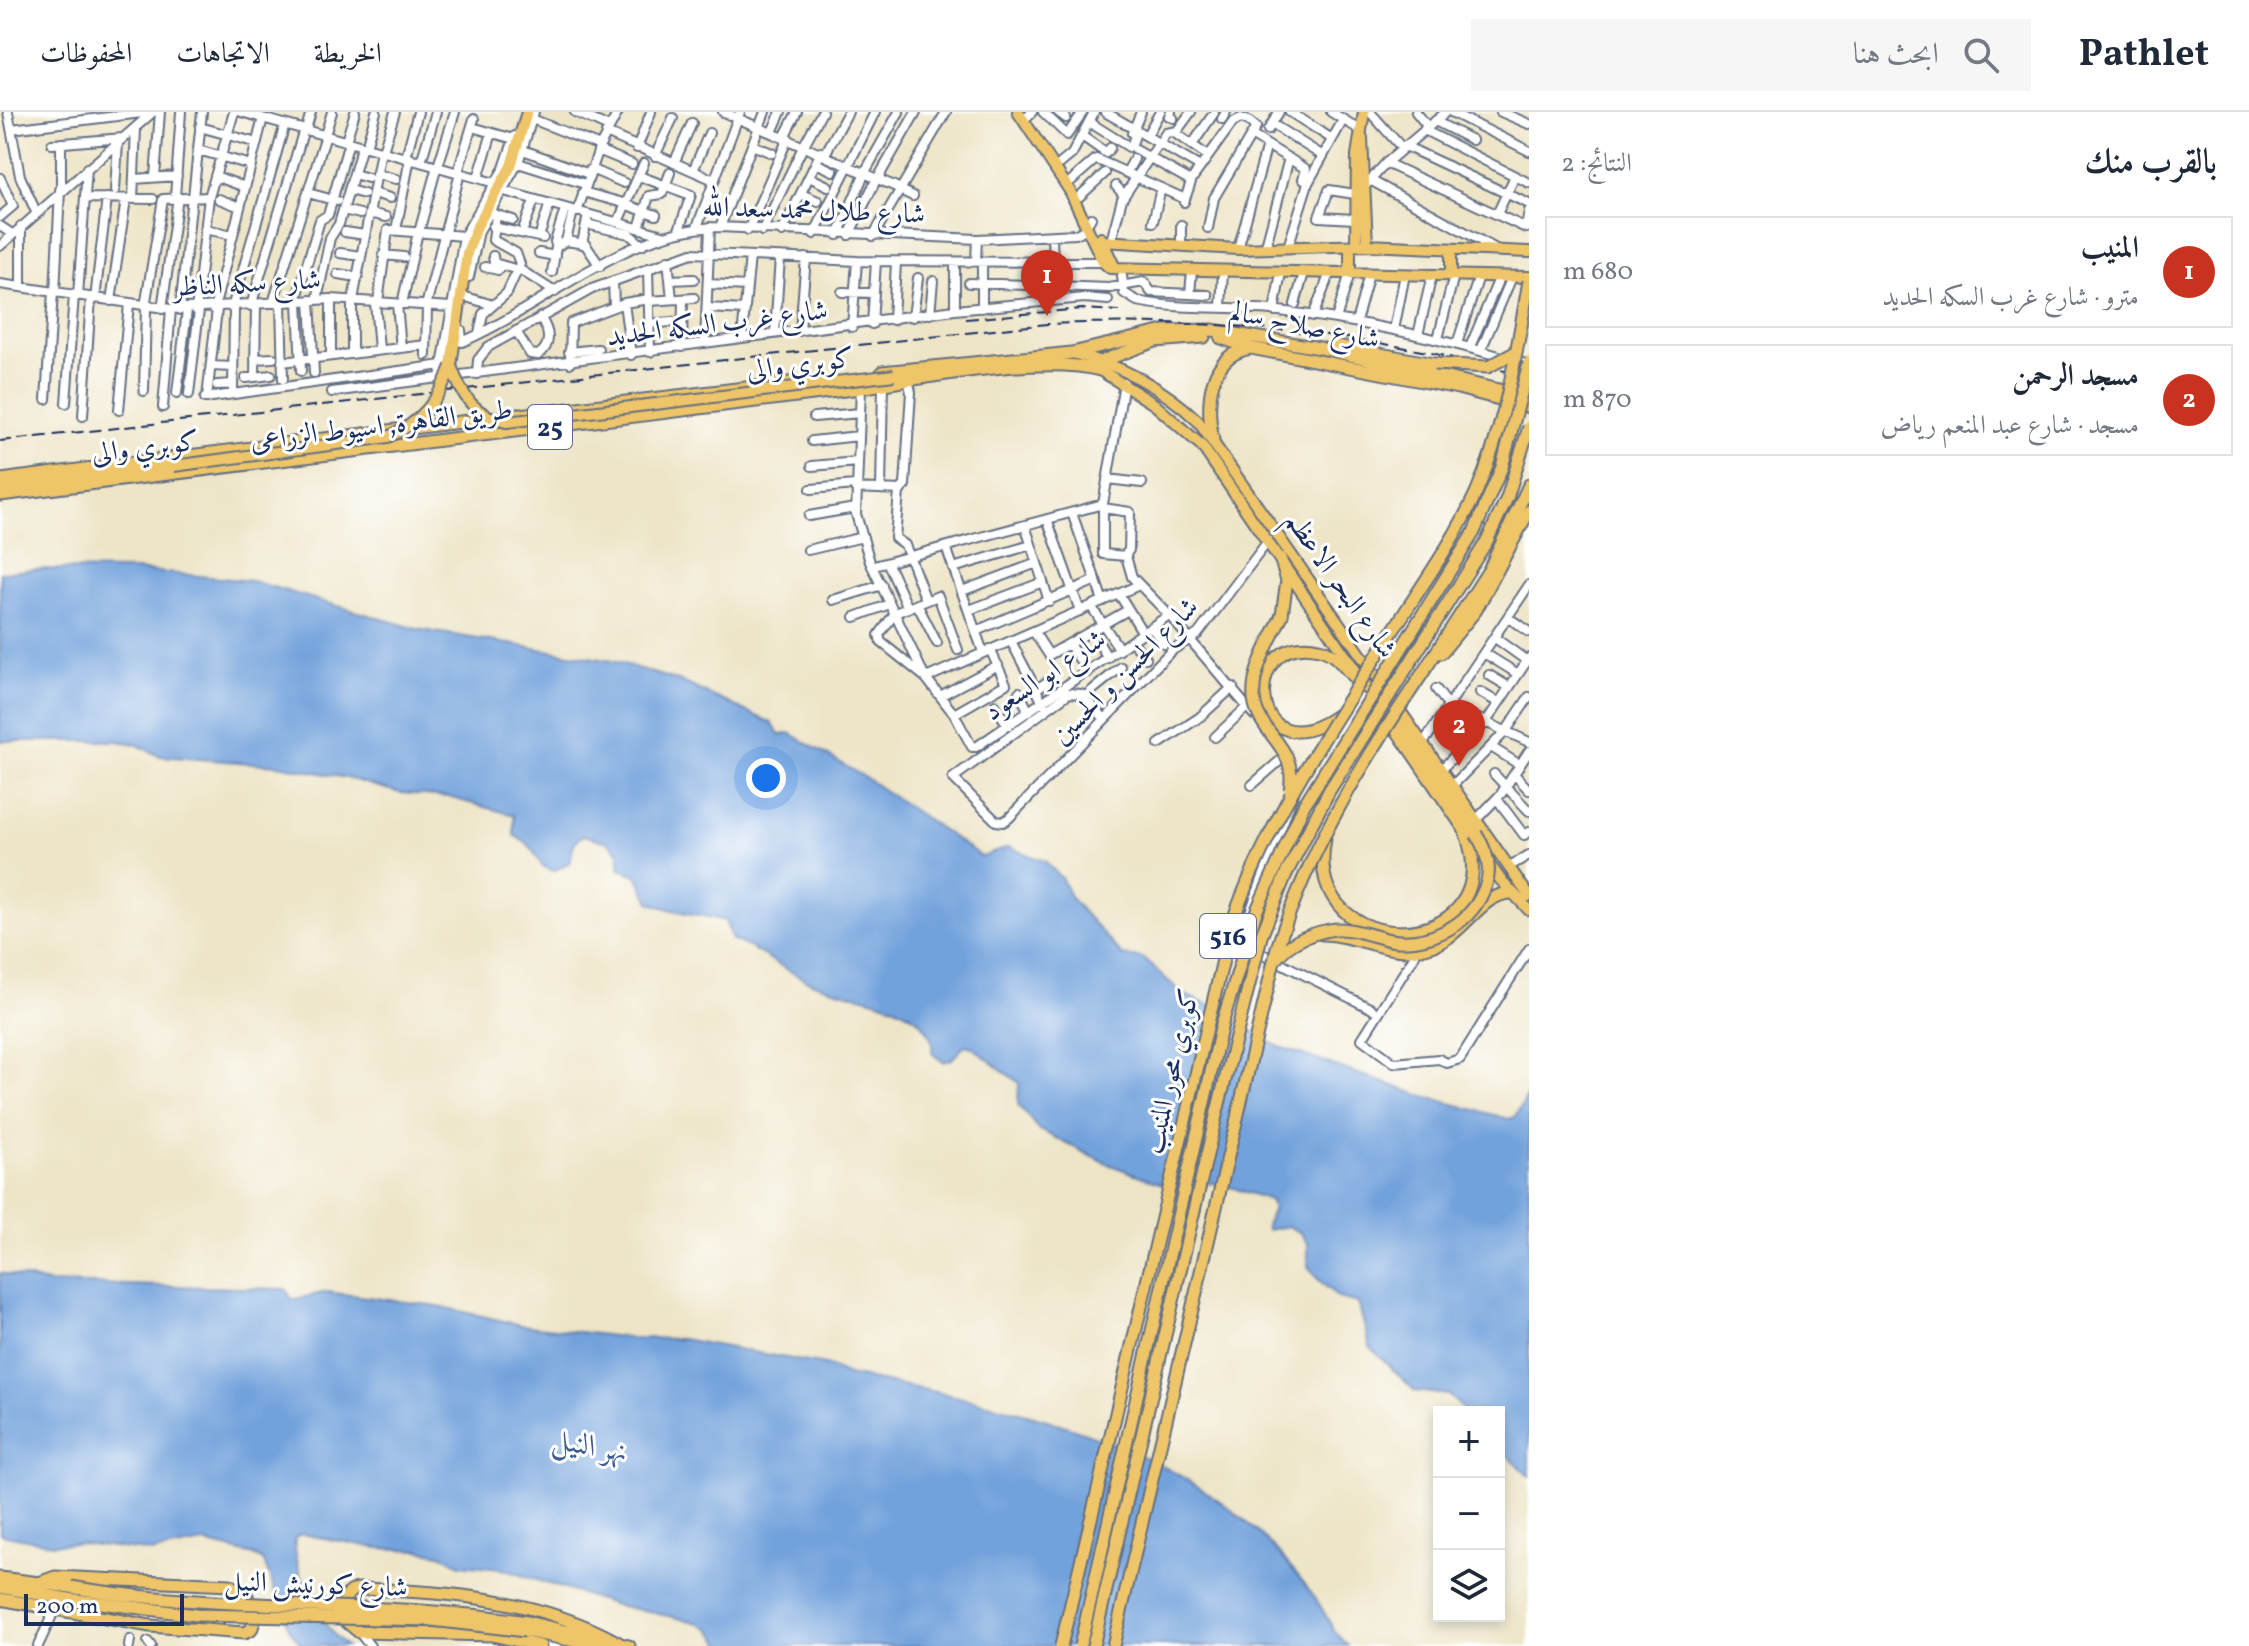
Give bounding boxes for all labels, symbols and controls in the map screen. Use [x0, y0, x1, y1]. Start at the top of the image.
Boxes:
search box [1471, 19, 2031, 91]
text: Pathlet [2079, 29, 2209, 82]
icon: search [1959, 33, 2003, 77]
text: ابحث هنا [1853, 34, 1939, 76]
text: المحفوظات [40, 35, 132, 74]
text: الاتجاهات [176, 35, 270, 74]
text: الخريطة [314, 35, 382, 74]
text: بالقرب منك [2085, 140, 2217, 187]
text: النتائج: 2 [1561, 146, 1632, 182]
street label: شارع طلال محمد سعد الله [702, 184, 926, 237]
text: المنيب [2081, 228, 2139, 270]
pin: 1 [1021, 250, 1073, 316]
text: 680 m [1563, 254, 1633, 290]
text: 1 [2184, 254, 2194, 290]
street label: شارع سكه الناظر [169, 261, 322, 310]
text: مترو · شارع غرب السكه الحديد [1882, 280, 2139, 316]
street label: شارع غرب السكه الحديد [605, 292, 830, 359]
street label: شارع صلاح سالم [1225, 293, 1383, 364]
street label: كوبري والى [744, 340, 856, 392]
text: مسجد الرحمن [2012, 356, 2139, 398]
text: 870 m [1563, 382, 1632, 418]
text: 2 [2182, 382, 2196, 418]
street label: طريق القاهرة, اسيوط الزراعى [248, 391, 515, 462]
road number: 25 [528, 405, 572, 449]
text: مسجد · شارع عبد المنعم رياض [1881, 408, 2139, 444]
street label: كوبري والى [89, 423, 201, 475]
street label: شارع البحر الاعظم [1271, 504, 1405, 670]
street label: شارع الحسن و الحسين [1043, 589, 1210, 756]
street label: شارع ابو السعود [976, 621, 1116, 733]
pin: 2 [1433, 700, 1485, 766]
your location [746, 758, 786, 798]
road number: 516 [1200, 914, 1256, 958]
street label: كوبري محور المنيب [1134, 985, 1211, 1158]
map controls [1433, 1406, 1505, 1622]
button: + [1433, 1406, 1505, 1478]
water label: نهر النيل [548, 1420, 631, 1474]
button: − [1433, 1478, 1505, 1550]
button: layers [1433, 1550, 1505, 1622]
street label: شارع كورنيش النيل [223, 1563, 408, 1610]
scale bar [24, 1590, 184, 1626]
text: 200 m [36, 1592, 98, 1623]

